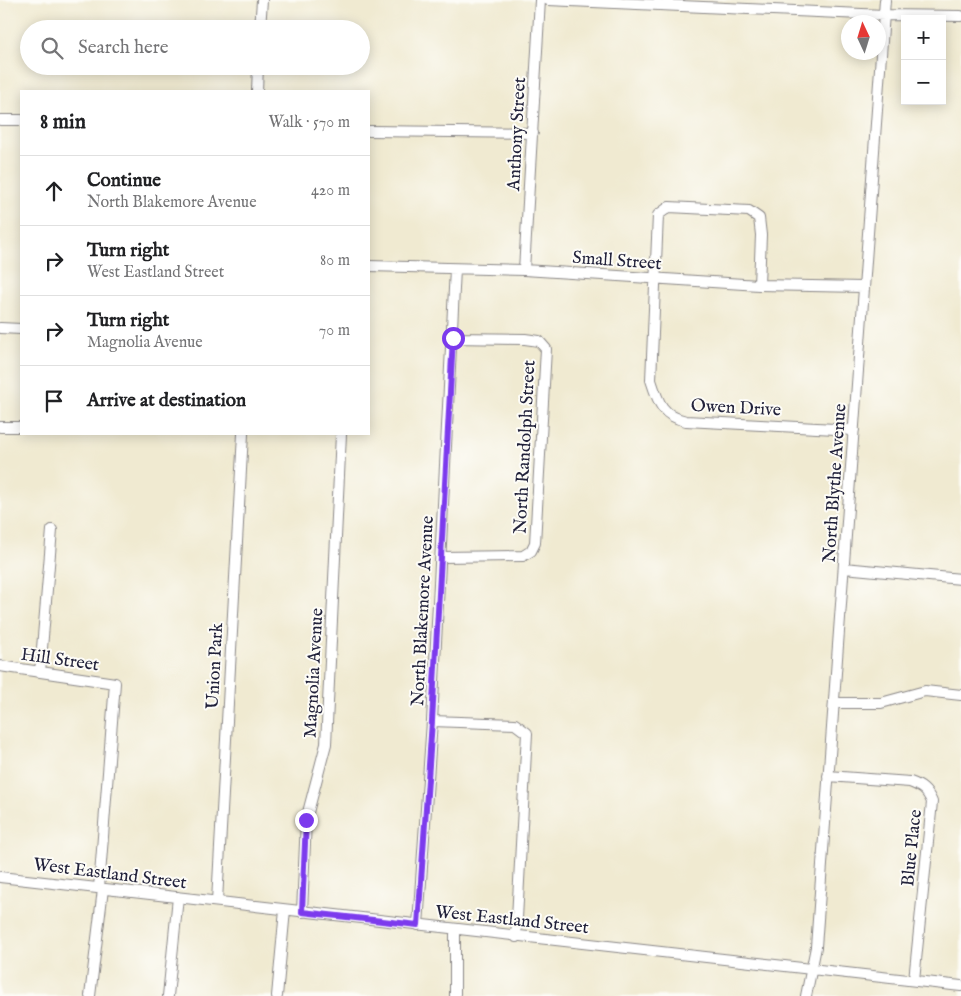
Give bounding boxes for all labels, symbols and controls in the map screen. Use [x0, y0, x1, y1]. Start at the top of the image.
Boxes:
north arrow [841, 15, 886, 60]
map controls [901, 15, 946, 105]
button: + [901, 15, 946, 60]
search box [20, 20, 370, 75]
icon: search [38, 34, 66, 62]
text: Search here [78, 36, 169, 60]
button: − [901, 60, 946, 105]
street label: Anthony Street [503, 77, 532, 193]
text: 8 min [40, 109, 86, 136]
text: Walk · 570 m [268, 113, 350, 133]
text: Continue [87, 169, 161, 193]
icon: ahead [40, 177, 68, 205]
text: 420 m [311, 181, 350, 201]
text: North Blakemore Avenue [87, 193, 257, 213]
text: Turn right [87, 239, 169, 263]
icon: right [40, 247, 68, 275]
street label: Small Street [571, 247, 662, 276]
text: 80 m [320, 251, 350, 271]
text: West Eastland Street [87, 263, 224, 283]
text: Turn right [87, 309, 169, 333]
icon: right [40, 317, 68, 345]
text: 70 m [319, 321, 350, 341]
route start [442, 327, 465, 350]
text: Magnolia Avenue [87, 333, 203, 353]
street label: North Randolph Street [509, 360, 542, 535]
icon: arrive [40, 387, 68, 415]
text: Arrive at destination [87, 389, 246, 413]
street label: Owen Drive [690, 395, 782, 422]
street label: North Blythe Avenue [818, 403, 853, 563]
street label: North Blakemore Avenue [407, 515, 440, 707]
street label: Magnolia Avenue [300, 607, 329, 739]
street label: Union Park [202, 622, 229, 710]
street label: Hill Street [19, 644, 100, 677]
street label: Blue Place [897, 808, 928, 888]
route end [295, 809, 318, 832]
street label: West Eastland Street [32, 854, 188, 895]
street label: West Eastland Street [434, 901, 590, 940]

